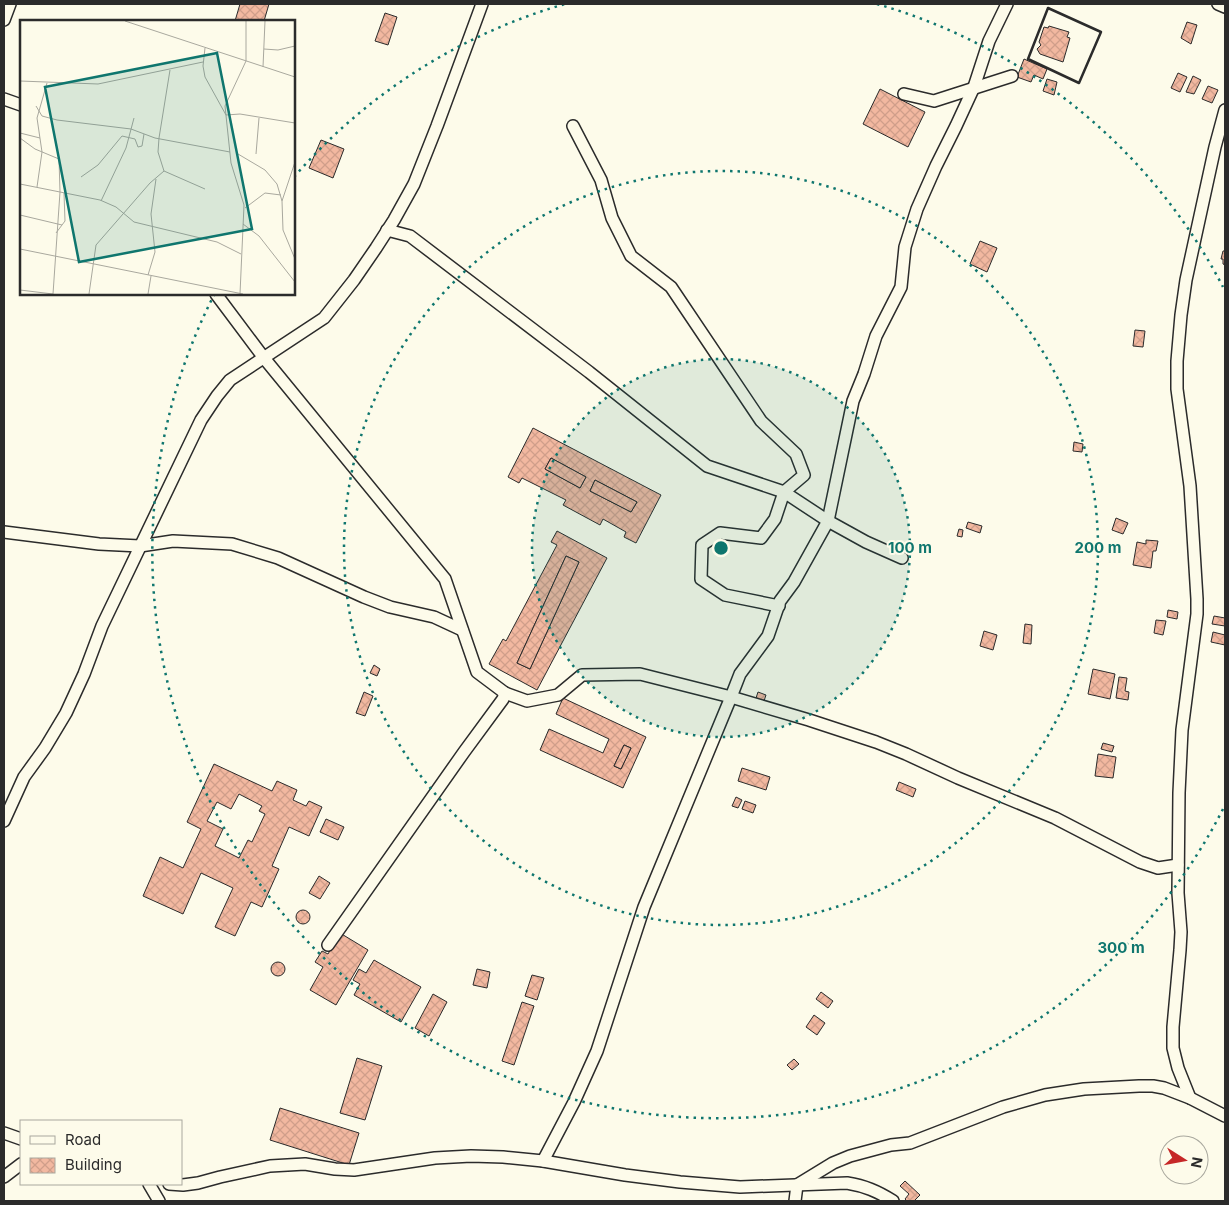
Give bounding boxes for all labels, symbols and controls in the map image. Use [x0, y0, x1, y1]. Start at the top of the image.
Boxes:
inset map [20, 20, 295, 295]
text: 100 m [888, 538, 932, 557]
text: 200 m [1075, 538, 1121, 557]
centre of rings [712, 539, 730, 557]
text: 300 m [1097, 938, 1145, 957]
legend [20, 1120, 182, 1185]
text: Road [65, 1130, 101, 1149]
north arrow [1159, 1135, 1209, 1185]
text: Building [65, 1155, 122, 1174]
text: N [1188, 1156, 1207, 1169]

